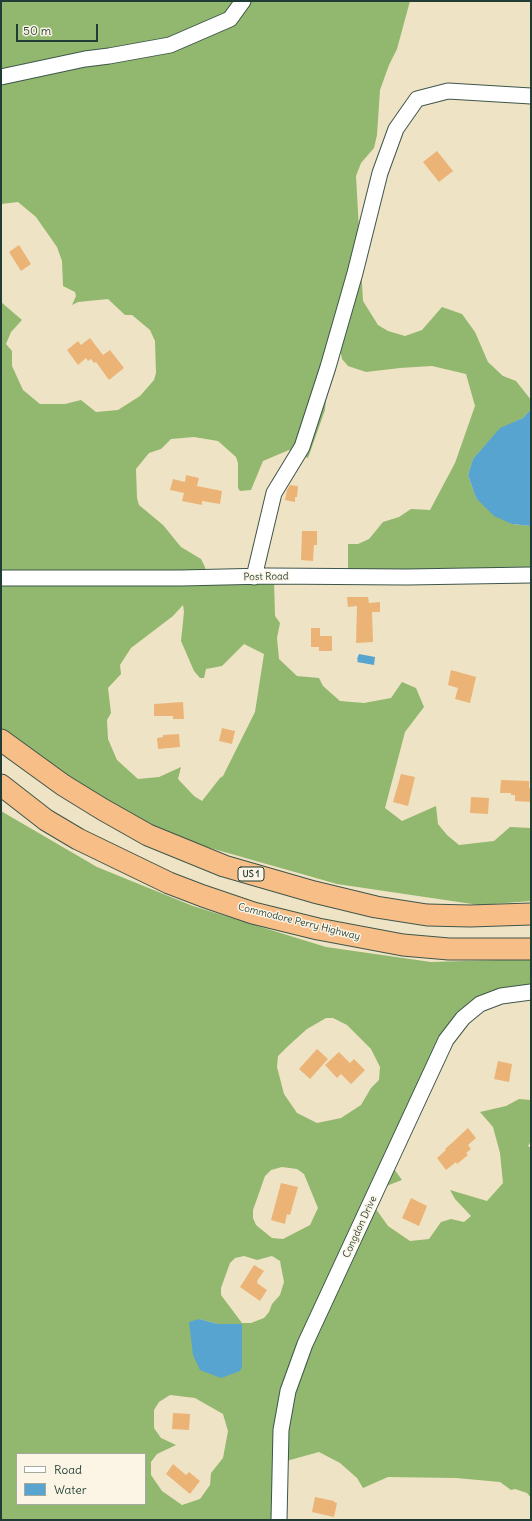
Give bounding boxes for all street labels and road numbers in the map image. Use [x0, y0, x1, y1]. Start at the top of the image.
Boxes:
street label: Post Road [243, 571, 289, 583]
road number: US 1 [238, 867, 264, 881]
street label: Commodore Perry Highway [237, 901, 361, 943]
street label: Congdon Drive [340, 1194, 380, 1260]

